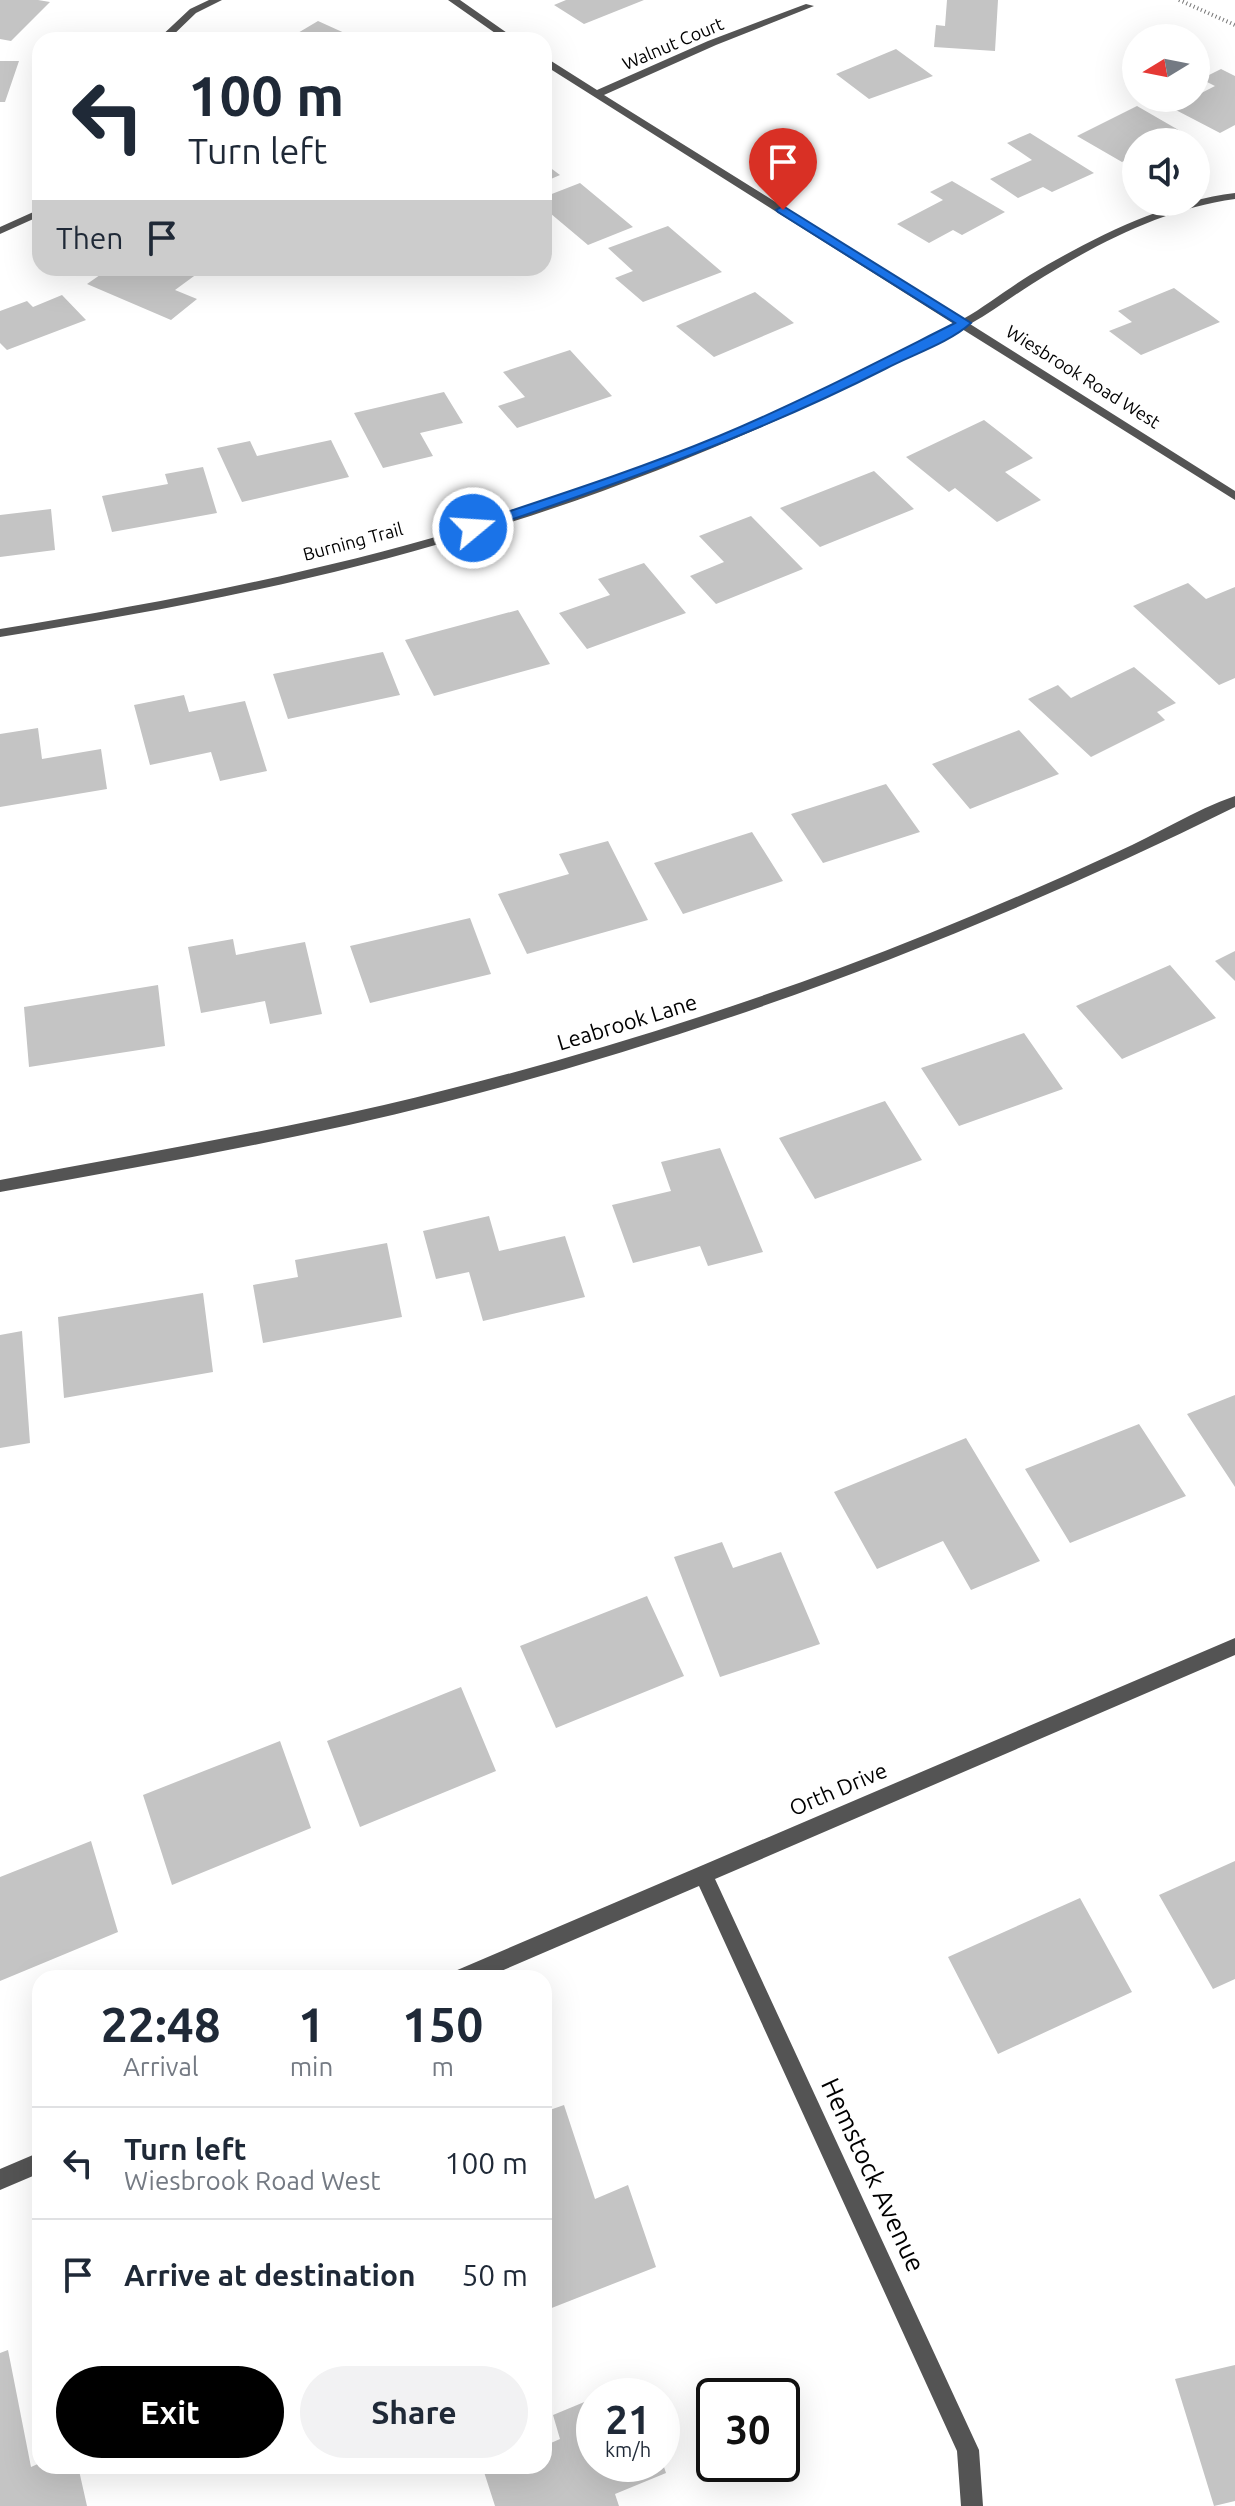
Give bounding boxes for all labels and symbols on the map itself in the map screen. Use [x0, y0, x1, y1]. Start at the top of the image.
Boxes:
street label: Walnut Court [619, 13, 726, 73]
north arrow [1122, 24, 1210, 112]
pin [749, 128, 817, 210]
street label: Wiesbrook Road West [1003, 321, 1164, 432]
position arrow [431, 486, 515, 570]
street label: Burning Trail [301, 518, 405, 564]
street label: Leabrook Lane [554, 988, 700, 1055]
street label: Orth Drive [785, 1757, 890, 1820]
street label: Hemstock Avenue [816, 2073, 931, 2276]
speed limit sign: 30 [696, 2378, 800, 2482]

